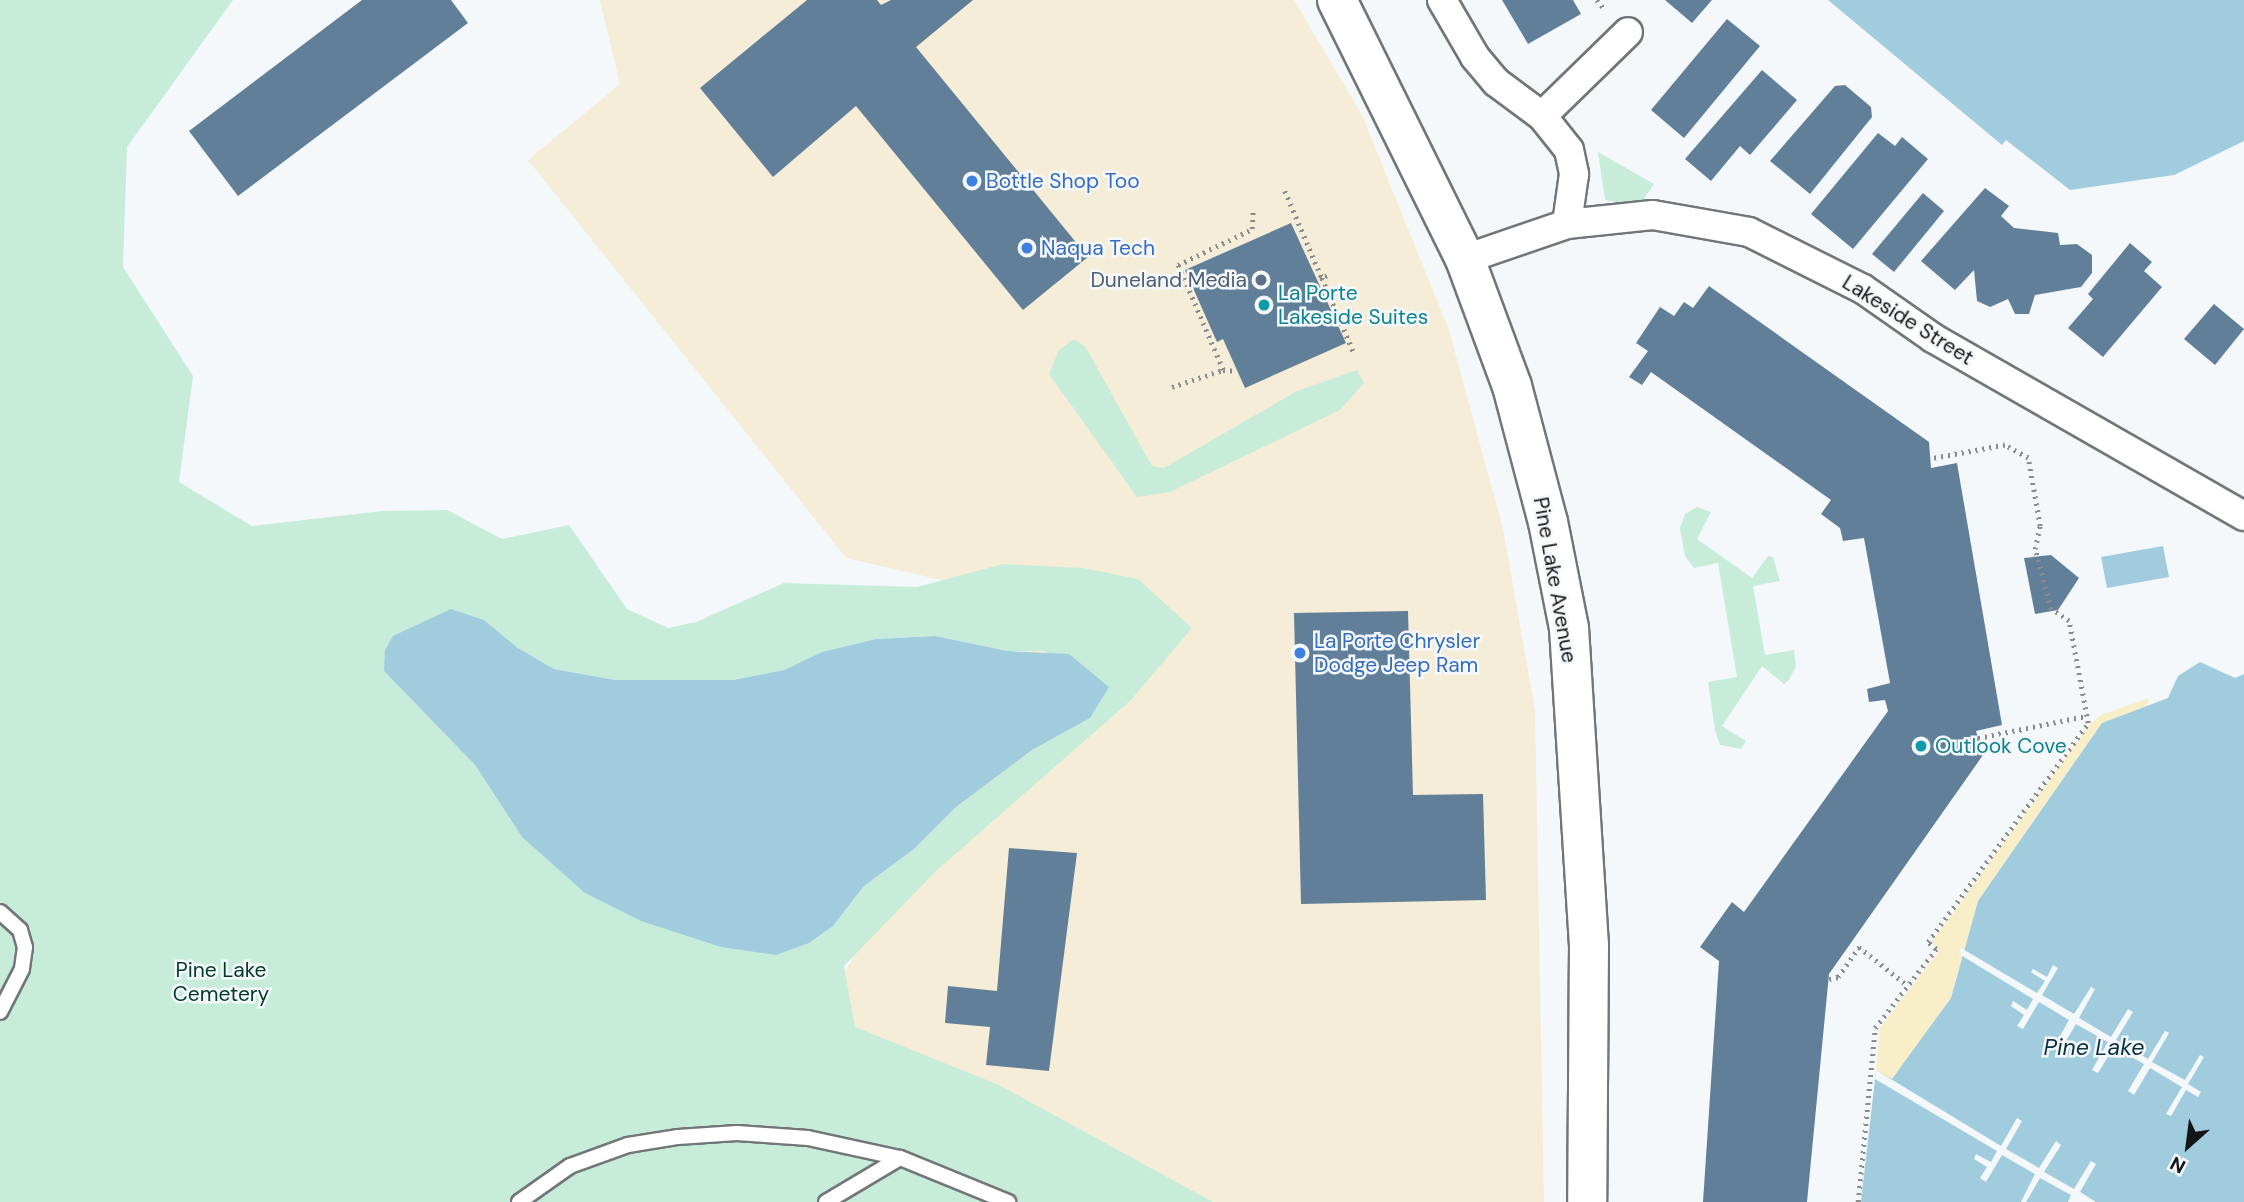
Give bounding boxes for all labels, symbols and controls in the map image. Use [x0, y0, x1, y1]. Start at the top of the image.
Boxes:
place label: Bottle Shop Too [986, 168, 1140, 194]
marker: Bottle Shop Too [964, 173, 980, 189]
place label: Naqua Tech [1041, 235, 1155, 261]
marker: Naqua Tech [1019, 240, 1035, 256]
place label: Duneland Media [1090, 267, 1247, 293]
street label: Lakeside Street [1838, 270, 1978, 370]
marker: Duneland Media [1253, 272, 1269, 288]
place label: La Porte Lakeside Suites [1278, 280, 1428, 330]
marker: La Porte Lakeside Suites [1256, 297, 1272, 313]
street label: Pine Lake Avenue [1528, 495, 1582, 665]
place label: La Porte Chrysler Dodge Jeep Ram [1314, 628, 1480, 678]
marker: La Porte Chrysler Dodge Jeep Ram [1292, 645, 1308, 661]
place label: Outlook Cove [1935, 733, 2067, 759]
marker: Outlook Cove [1913, 738, 1929, 754]
park label: Pine Lake Cemetery [173, 957, 269, 1007]
water label: Pine Lake [2044, 1033, 2144, 1061]
north arrow [2153, 1111, 2223, 1181]
text: N [2166, 1151, 2190, 1179]

